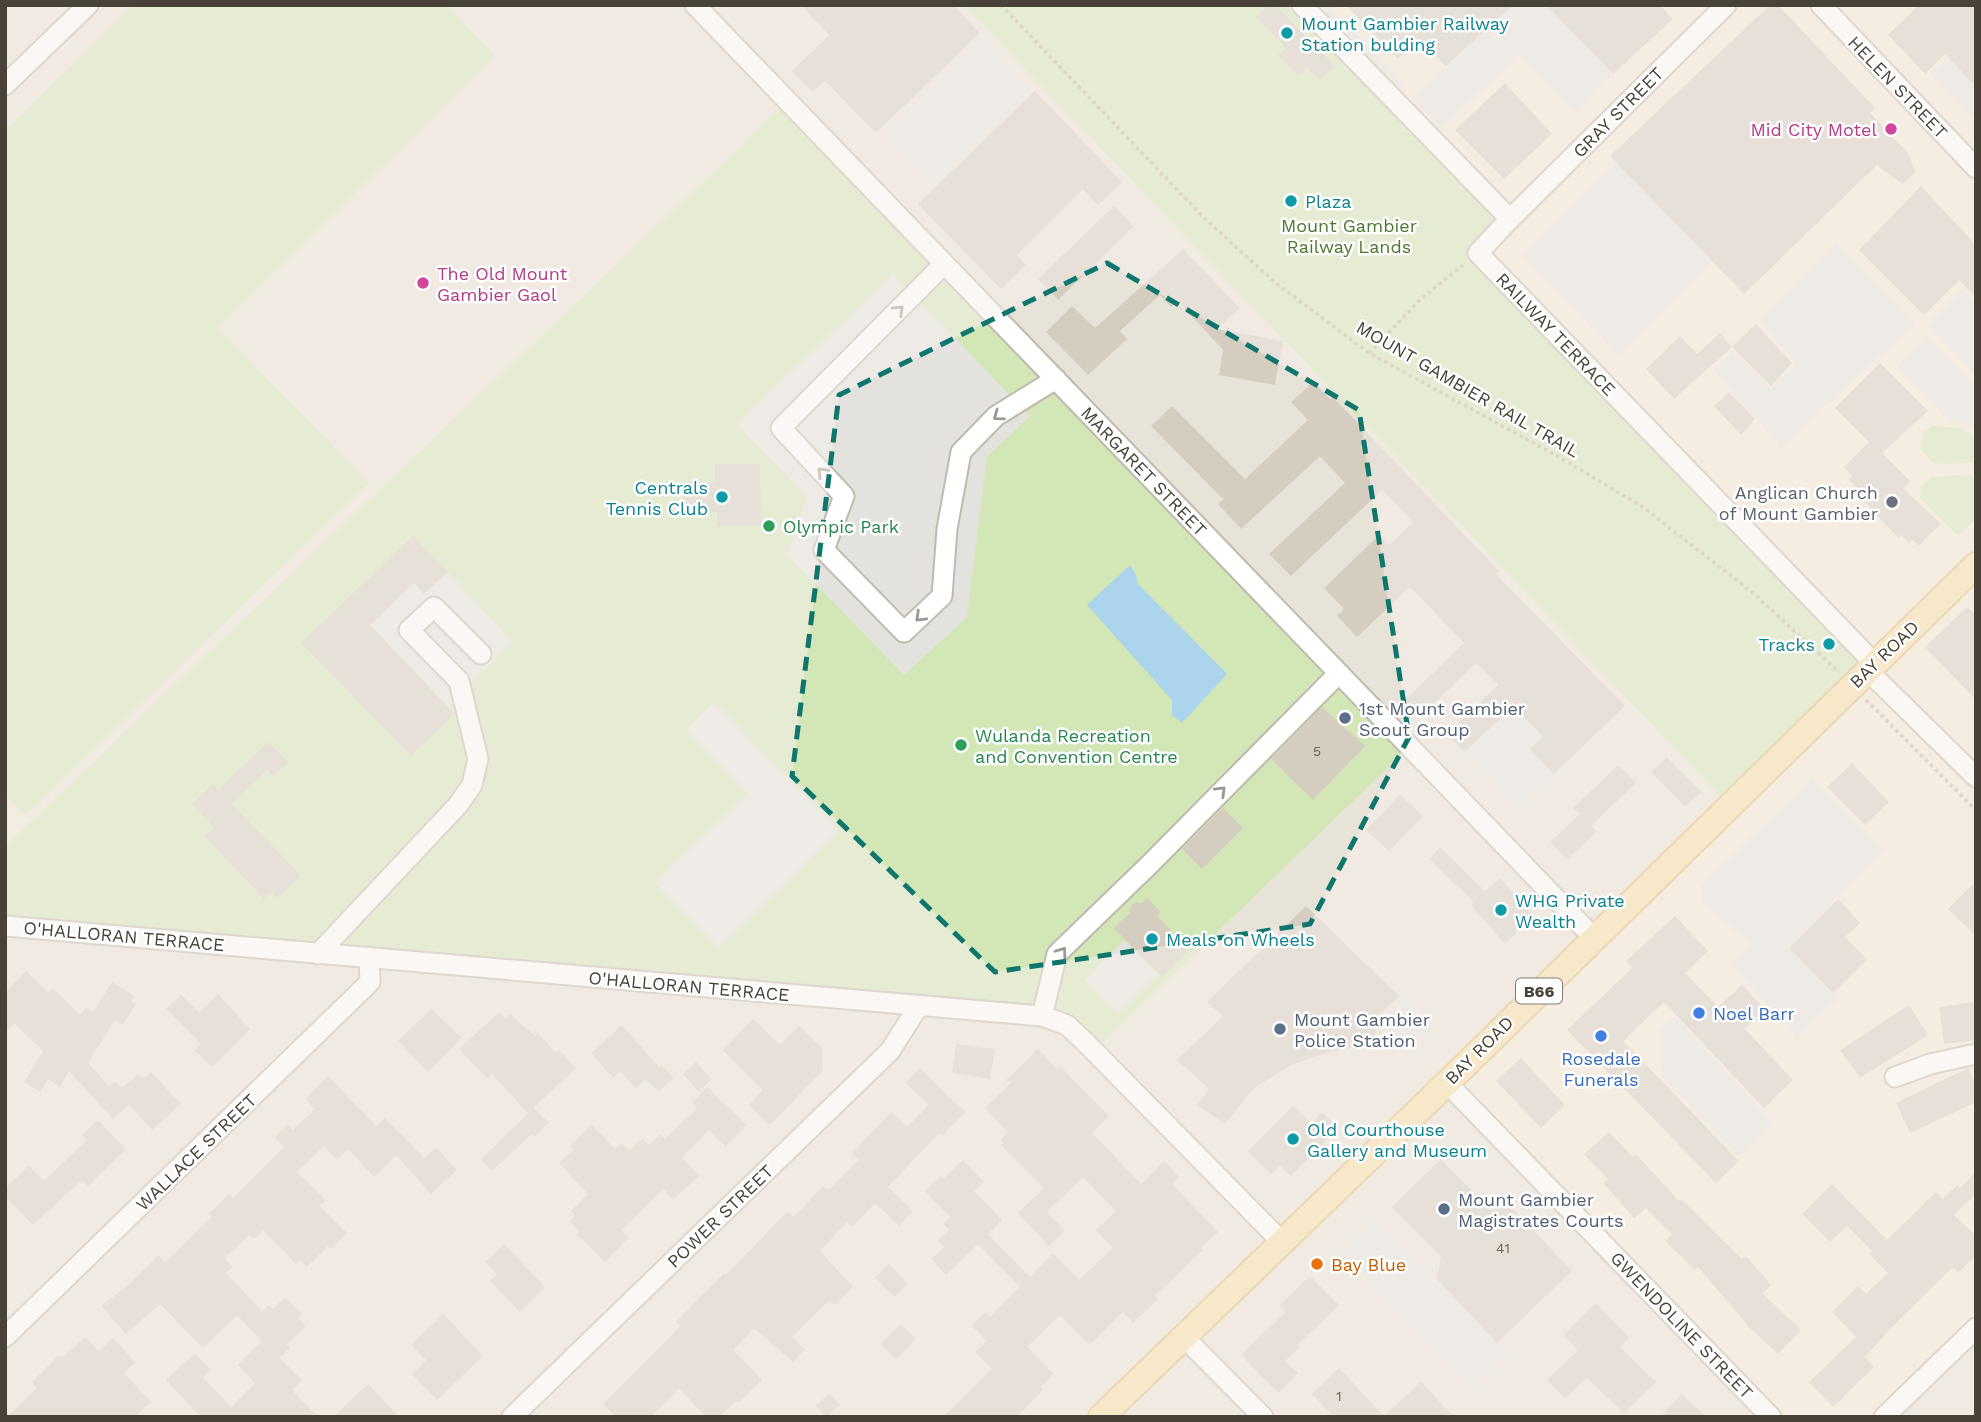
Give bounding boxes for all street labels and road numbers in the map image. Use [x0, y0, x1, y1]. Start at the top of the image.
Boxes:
street label: HELEN STREET [1844, 32, 1952, 143]
street label: GRAY STREET [1568, 62, 1668, 162]
street label: RAILWAY TERRACE [1492, 268, 1620, 400]
street label: MOUNT GAMBIER RAIL TRAIL [1353, 316, 1584, 462]
street label: MARGARET STREET [1077, 402, 1211, 540]
street label: BAY ROAD [1845, 616, 1923, 692]
street label: O'HALLORAN TERRACE [23, 917, 225, 955]
street label: O'HALLORAN TERRACE [588, 967, 790, 1005]
road number: B66 [1516, 979, 1562, 1004]
street label: BAY ROAD [1441, 1012, 1517, 1088]
street label: WALLACE STREET [131, 1089, 261, 1215]
street label: POWER STREET [663, 1160, 777, 1272]
street label: GWENDOLINE STREET [1606, 1247, 1758, 1403]

